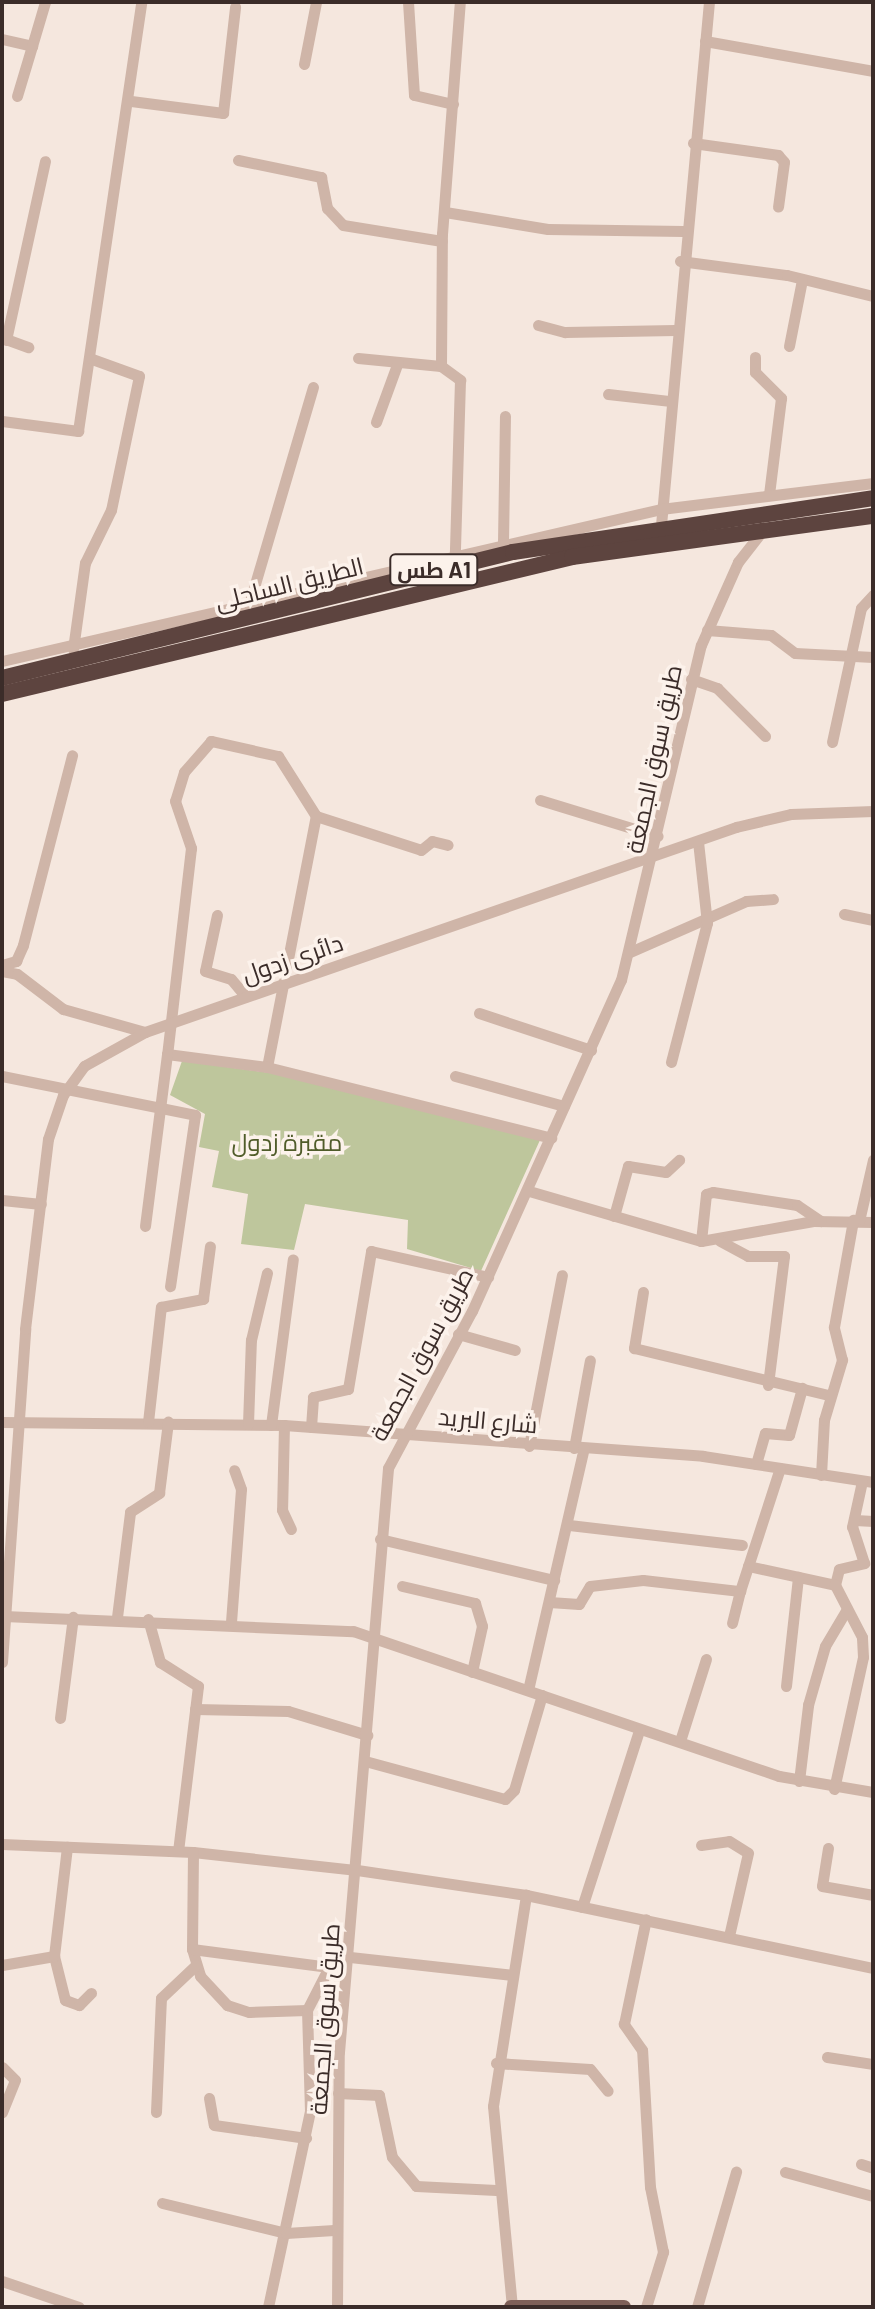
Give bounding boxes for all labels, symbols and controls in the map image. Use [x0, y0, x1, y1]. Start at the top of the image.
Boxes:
street label: الطريق الساحلى [212, 551, 366, 615]
road number: طس A1 [388, 552, 480, 588]
street label: طريق سوق الجمعة [619, 662, 687, 856]
street label: دائرى زدول [238, 927, 346, 989]
park label: مقبرة زدول [232, 1128, 342, 1156]
street label: طريق سوق الجمعة [363, 1263, 479, 1445]
street label: شارع البريد [437, 1401, 539, 1439]
street label: طريق سوق الجمعة [303, 1922, 345, 2116]

